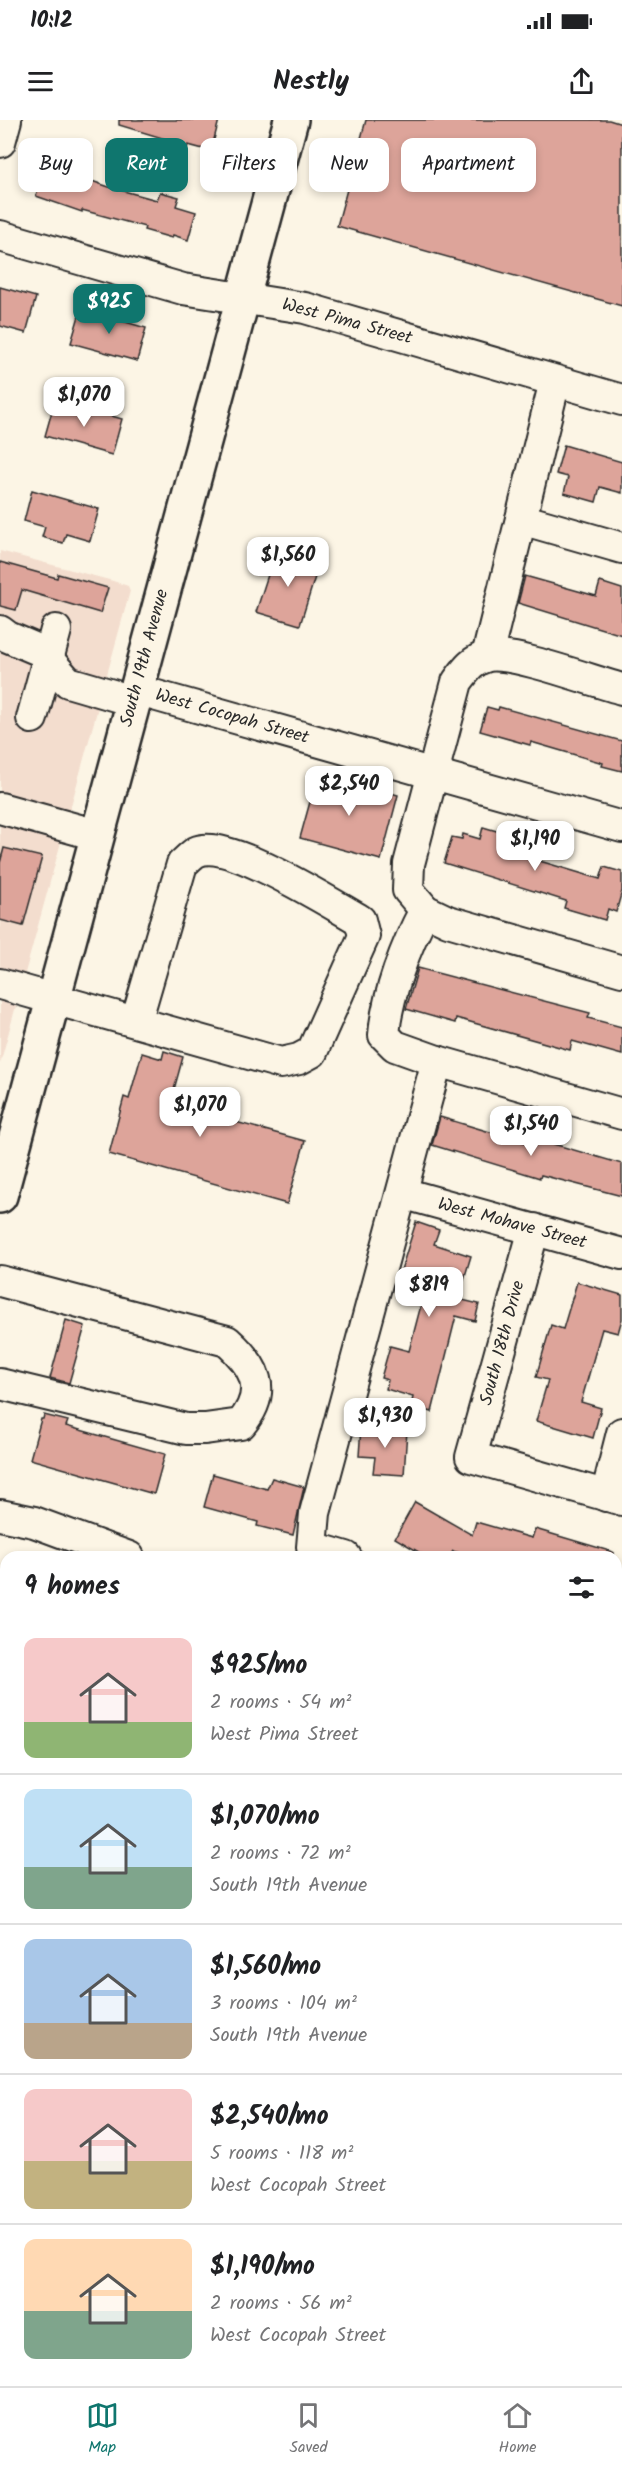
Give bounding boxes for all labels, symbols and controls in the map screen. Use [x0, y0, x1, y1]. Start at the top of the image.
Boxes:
text: 10:12 [30, 4, 73, 39]
text: Nestly [273, 60, 349, 103]
icon: menu [24, 65, 57, 98]
icon: share [565, 65, 598, 98]
chip: Buy [18, 138, 93, 192]
chip: Rent [105, 138, 188, 192]
chip: Filters [200, 138, 297, 192]
chip: New [309, 138, 389, 192]
chip: Apartment [401, 138, 536, 192]
pin: $925 [73, 284, 145, 335]
text: $925 [87, 287, 131, 319]
street label: West Pima Street [279, 291, 416, 354]
pin: $1,070 [35, 377, 133, 428]
text: $1,070 [57, 380, 111, 412]
pin: $1,560 [239, 537, 337, 588]
text: $1,560 [261, 540, 315, 572]
street label: South 19th Avenue [113, 586, 177, 730]
street label: West Cocopah Street [152, 681, 313, 753]
pin: $2,540 [300, 766, 398, 817]
text: $2,540 [319, 769, 379, 801]
pin: $1,190 [486, 821, 584, 872]
text: $1,190 [510, 824, 560, 856]
pin: $1,070 [151, 1087, 249, 1138]
text: $1,070 [173, 1090, 227, 1122]
pin: $1,540 [482, 1106, 580, 1157]
text: $1,540 [504, 1109, 558, 1141]
street label: West Mohave Street [434, 1190, 591, 1258]
pin: $819 [393, 1267, 465, 1318]
text: $819 [409, 1270, 449, 1302]
street label: South 18th Drive [472, 1277, 534, 1409]
pin: $1,930 [336, 1398, 434, 1449]
text: $1,930 [358, 1401, 412, 1433]
text: 9 homes [24, 1566, 120, 1608]
icon: filters [565, 1571, 598, 1604]
text: $925/mo [210, 1645, 307, 1687]
icon: home [72, 1662, 144, 1734]
text: 2 rooms · 54 m² [210, 1687, 351, 1719]
text: West Pima Street [210, 1719, 359, 1751]
text: $1,070/mo [210, 1796, 320, 1838]
icon: home [72, 1813, 144, 1885]
text: 2 rooms · 72 m² [210, 1838, 351, 1870]
text: South 19th Avenue [210, 1870, 367, 1902]
text: $1,560/mo [210, 1946, 321, 1988]
icon: home [72, 1963, 144, 2035]
text: 3 rooms · 104 m² [210, 1988, 357, 2020]
text: South 19th Avenue [210, 2020, 367, 2052]
text: $2,540/mo [210, 2096, 329, 2138]
icon: home [72, 2113, 144, 2185]
text: 5 rooms · 118 m² [210, 2138, 353, 2170]
text: West Cocopah Street [210, 2170, 386, 2202]
text: $1,190/mo [210, 2246, 315, 2288]
icon: home [72, 2263, 144, 2335]
text: 2 rooms · 56 m² [210, 2288, 352, 2320]
text: West Cocopah Street [210, 2320, 386, 2352]
tab: Map [86, 2399, 119, 2460]
tab: Saved [290, 2399, 328, 2460]
tab: Home [499, 2399, 536, 2460]

